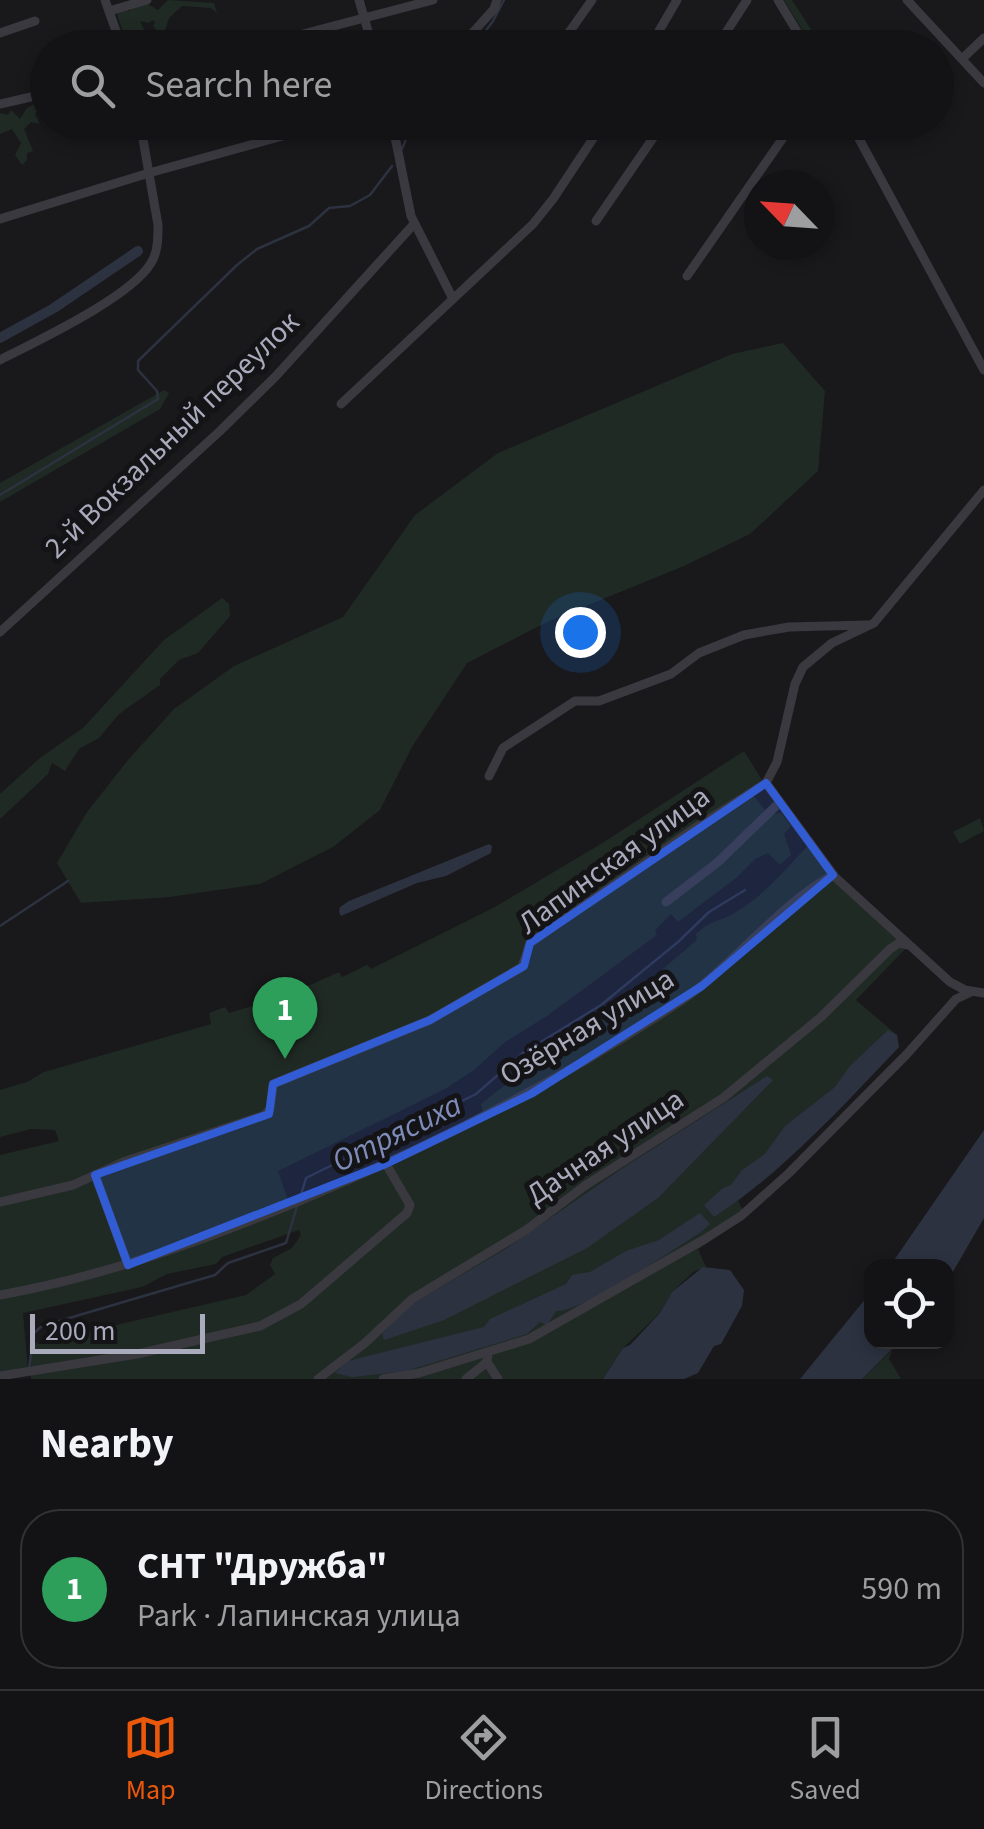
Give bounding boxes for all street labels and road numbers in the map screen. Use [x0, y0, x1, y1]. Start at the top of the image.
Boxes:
street label: 2-й Вокзальный переулок [35, 302, 309, 568]
street label: Лапинская улица [509, 776, 719, 944]
street label: Озёрная улица [492, 958, 682, 1096]
street label: Дачная улица [518, 1078, 692, 1216]

